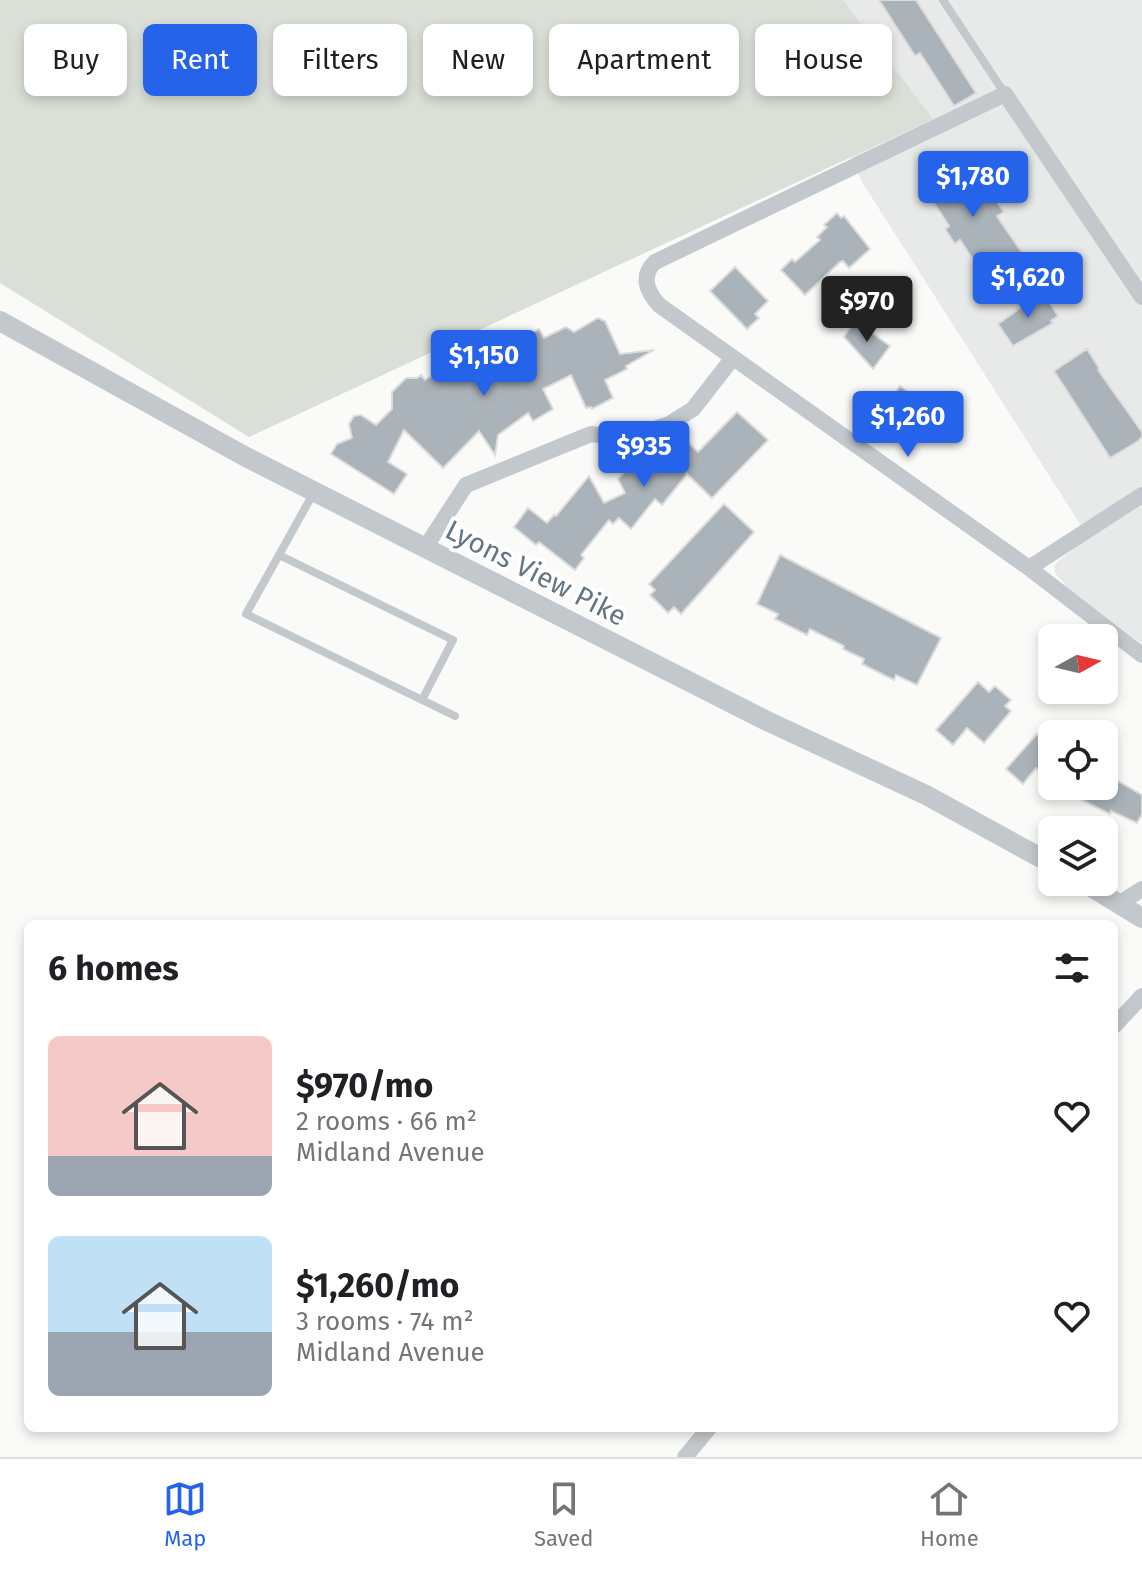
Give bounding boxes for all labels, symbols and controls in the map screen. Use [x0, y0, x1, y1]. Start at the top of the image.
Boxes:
chip: Buy [24, 24, 127, 96]
chip: Rent [143, 24, 257, 96]
chip: Filters [273, 24, 407, 96]
chip: New [423, 24, 533, 96]
chip: Apartment [549, 24, 739, 96]
chip: House [755, 24, 892, 96]
pin: $1,780 [908, 151, 1038, 219]
text: $1,780 [936, 161, 1010, 192]
pin: $1,620 [963, 252, 1093, 320]
text: $1,620 [991, 262, 1065, 293]
pin: $970 [820, 276, 914, 344]
text: $970 [839, 286, 895, 317]
pin: $1,150 [419, 330, 549, 398]
text: $1,150 [449, 340, 519, 371]
pin: $1,260 [843, 391, 973, 459]
text: $1,260 [871, 401, 945, 432]
pin: $935 [597, 421, 691, 489]
text: $935 [616, 431, 672, 462]
street label: Lyons View Pike [440, 513, 632, 633]
north arrow [1038, 624, 1118, 704]
map controls [1038, 624, 1118, 896]
button: locate [1038, 720, 1118, 800]
button: layers [1038, 816, 1118, 896]
icon: filters [1050, 946, 1094, 990]
text: 6 homes [48, 948, 179, 989]
text: $970/mo [296, 1065, 433, 1106]
icon: home [112, 1068, 208, 1164]
icon: heart [1050, 1094, 1094, 1138]
text: 2 rooms · 66 m² [296, 1106, 477, 1137]
text: Midland Avenue [296, 1137, 485, 1168]
text: $1,260/mo [296, 1265, 459, 1306]
icon: home [112, 1268, 208, 1364]
icon: heart [1050, 1294, 1094, 1338]
text: 3 rooms · 74 m² [296, 1306, 474, 1337]
text: Midland Avenue [296, 1337, 485, 1368]
tab: Map [163, 1477, 207, 1552]
tab: Saved [534, 1477, 593, 1552]
tab: Home [920, 1477, 979, 1552]

